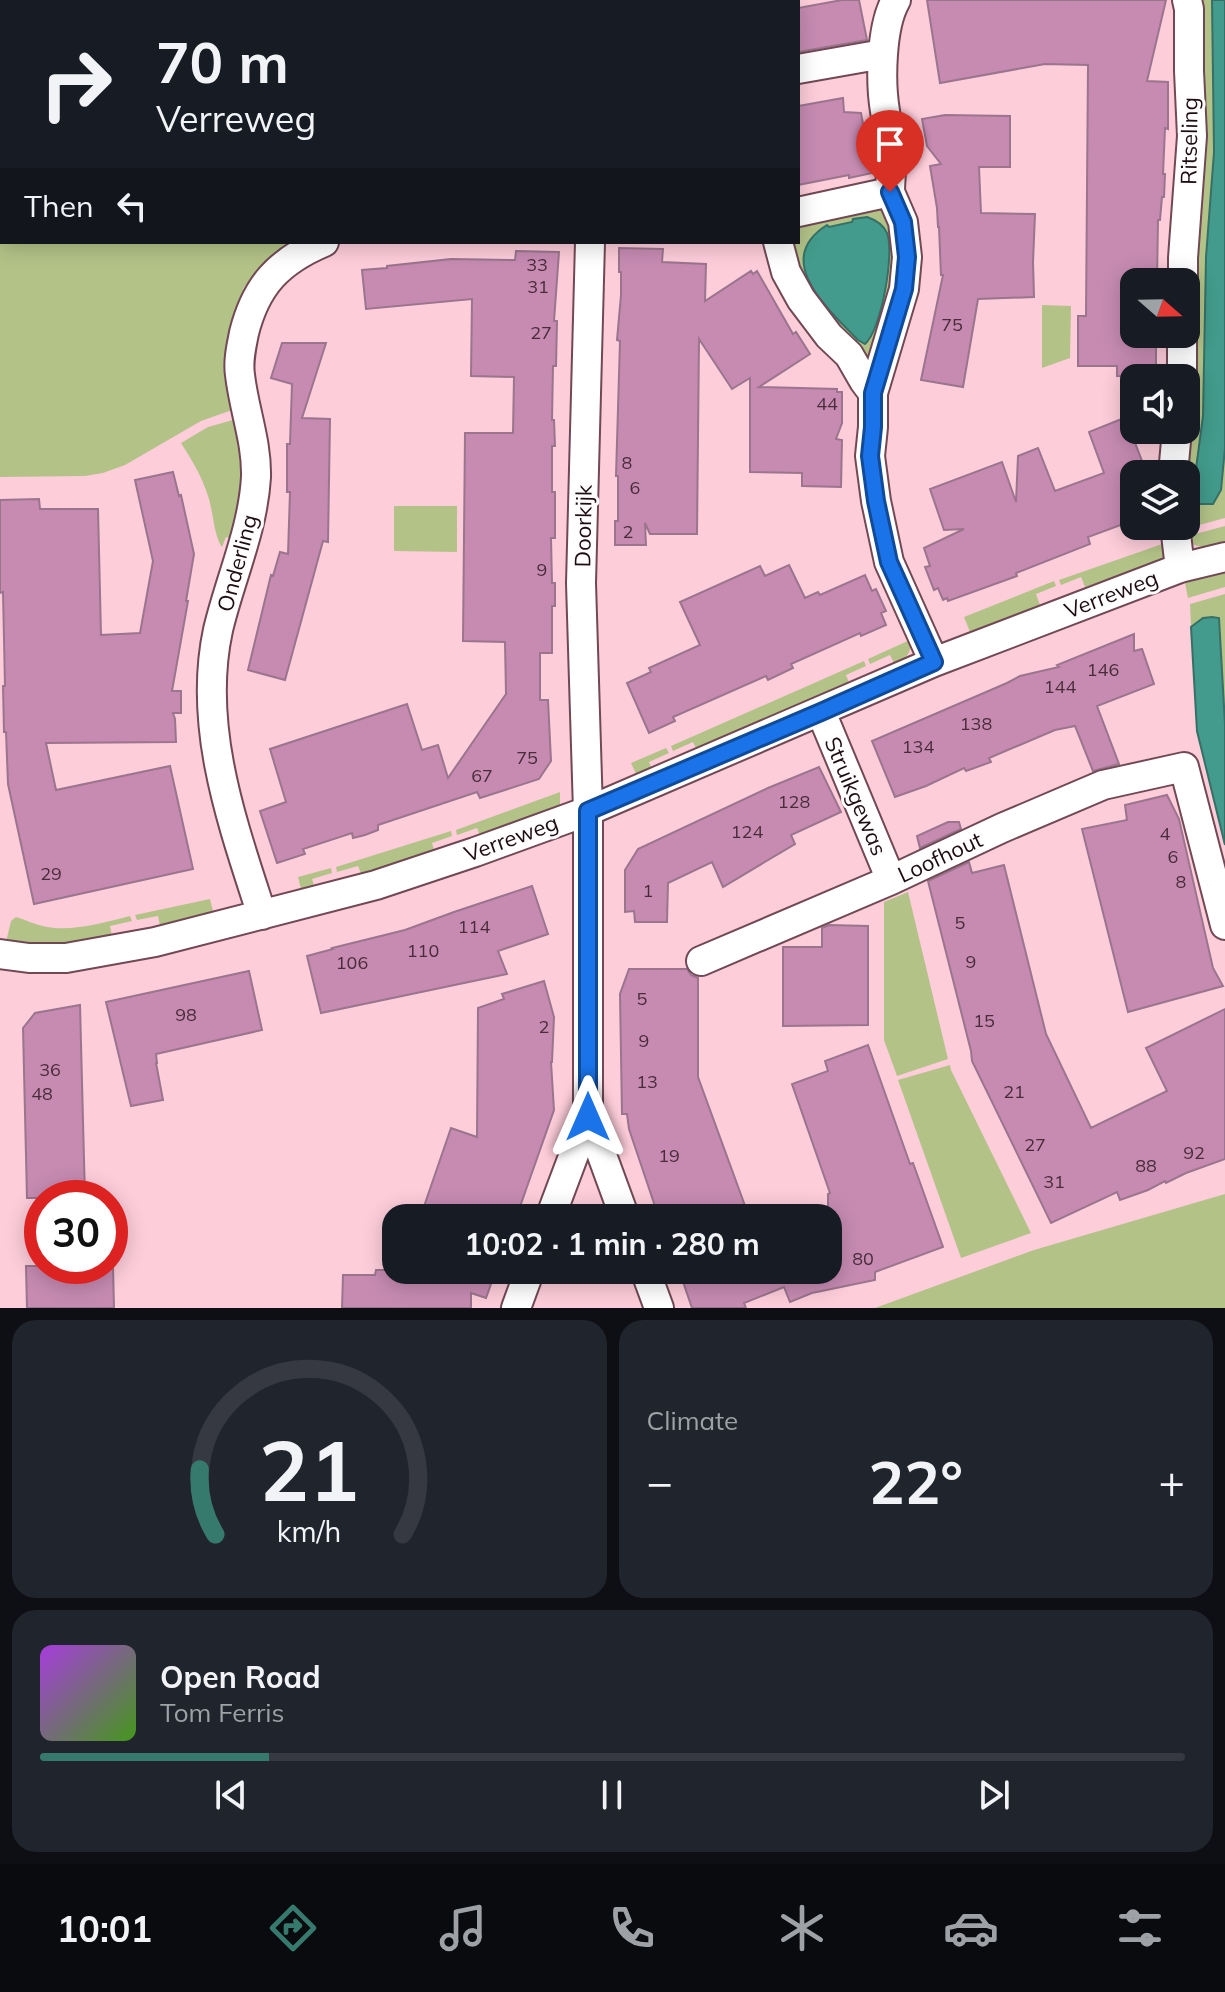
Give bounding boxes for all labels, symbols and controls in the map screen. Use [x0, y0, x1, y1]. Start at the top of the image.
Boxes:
text: 70 m [156, 27, 289, 97]
icon: right [24, 32, 128, 136]
text: Verreweg [156, 96, 316, 141]
street label: Ritseling [1174, 97, 1204, 185]
pin [856, 110, 924, 192]
icon: arrive [868, 122, 912, 166]
icon: left [110, 184, 154, 228]
text: Then [24, 187, 94, 225]
house number: 33 [526, 253, 548, 276]
north arrow [1120, 268, 1200, 348]
map controls [1120, 268, 1200, 540]
house number: 31 [527, 275, 549, 298]
house number: 75 [941, 313, 963, 336]
house number: 27 [530, 321, 552, 344]
button: sound [1120, 364, 1200, 444]
house number: 44 [816, 392, 838, 415]
house number: 8 [622, 451, 632, 474]
button: layers [1120, 460, 1200, 540]
house number: 6 [630, 476, 640, 499]
street label: Doorkijk [568, 484, 598, 568]
street label: Onderling [211, 511, 263, 615]
house number: 2 [623, 520, 633, 543]
house number: 9 [537, 558, 547, 581]
street label: Verreweg [1060, 563, 1162, 625]
house number: 146 [1087, 658, 1119, 681]
house number: 144 [1044, 675, 1076, 698]
house number: 138 [960, 712, 992, 735]
street label: Struikgewas [818, 732, 894, 860]
house number: 134 [902, 735, 934, 758]
house number: 75 [516, 746, 538, 769]
house number: 67 [471, 764, 493, 787]
house number: 128 [778, 790, 810, 813]
street label: Verreweg [460, 808, 562, 868]
house number: 124 [731, 820, 763, 843]
house number: 4 [1160, 822, 1171, 845]
street label: Loofhout [893, 825, 987, 889]
house number: 6 [1168, 845, 1178, 868]
house number: 29 [40, 862, 62, 885]
house number: 8 [1176, 870, 1186, 893]
house number: 1 [643, 879, 653, 902]
house number: 5 [955, 911, 966, 934]
house number: 114 [458, 915, 490, 938]
house number: 110 [407, 939, 439, 962]
house number: 9 [966, 950, 976, 973]
house number: 106 [336, 951, 368, 974]
house number: 5 [637, 987, 648, 1010]
house number: 98 [175, 1003, 197, 1026]
house number: 15 [973, 1009, 995, 1032]
house number: 2 [539, 1015, 549, 1038]
house number: 9 [639, 1029, 649, 1052]
house number: 36 [39, 1058, 61, 1081]
house number: 13 [636, 1070, 658, 1093]
position arrow [546, 1075, 630, 1159]
house number: 21 [1003, 1080, 1025, 1103]
house number: 48 [31, 1082, 53, 1105]
house number: 27 [1024, 1133, 1046, 1156]
house number: 92 [1183, 1141, 1205, 1164]
house number: 19 [658, 1144, 680, 1167]
house number: 88 [1135, 1154, 1157, 1177]
house number: 31 [1043, 1170, 1065, 1193]
speed limit sign: 30 [24, 1180, 128, 1284]
text: 10:02 · 1 min · 280 m [464, 1225, 760, 1263]
house number: 80 [852, 1247, 874, 1270]
text: Climate [647, 1404, 738, 1437]
text: 21 [259, 1417, 359, 1522]
text: 22° [868, 1444, 963, 1519]
text: − [647, 1454, 673, 1509]
text: + [1159, 1454, 1185, 1509]
text: km/h [277, 1513, 342, 1549]
text: Open Road [160, 1658, 321, 1696]
text: Tom Ferris [160, 1696, 284, 1729]
icon: previous [209, 1773, 253, 1817]
icon: pause [590, 1773, 634, 1817]
icon: next [972, 1773, 1016, 1817]
icon: directions [265, 1900, 321, 1956]
icon: music [435, 1900, 491, 1956]
icon: phone [604, 1900, 660, 1956]
icon: climate [774, 1900, 830, 1956]
icon: car [943, 1900, 999, 1956]
icon: filters [1112, 1900, 1168, 1956]
text: 10:01 [57, 1906, 152, 1951]

